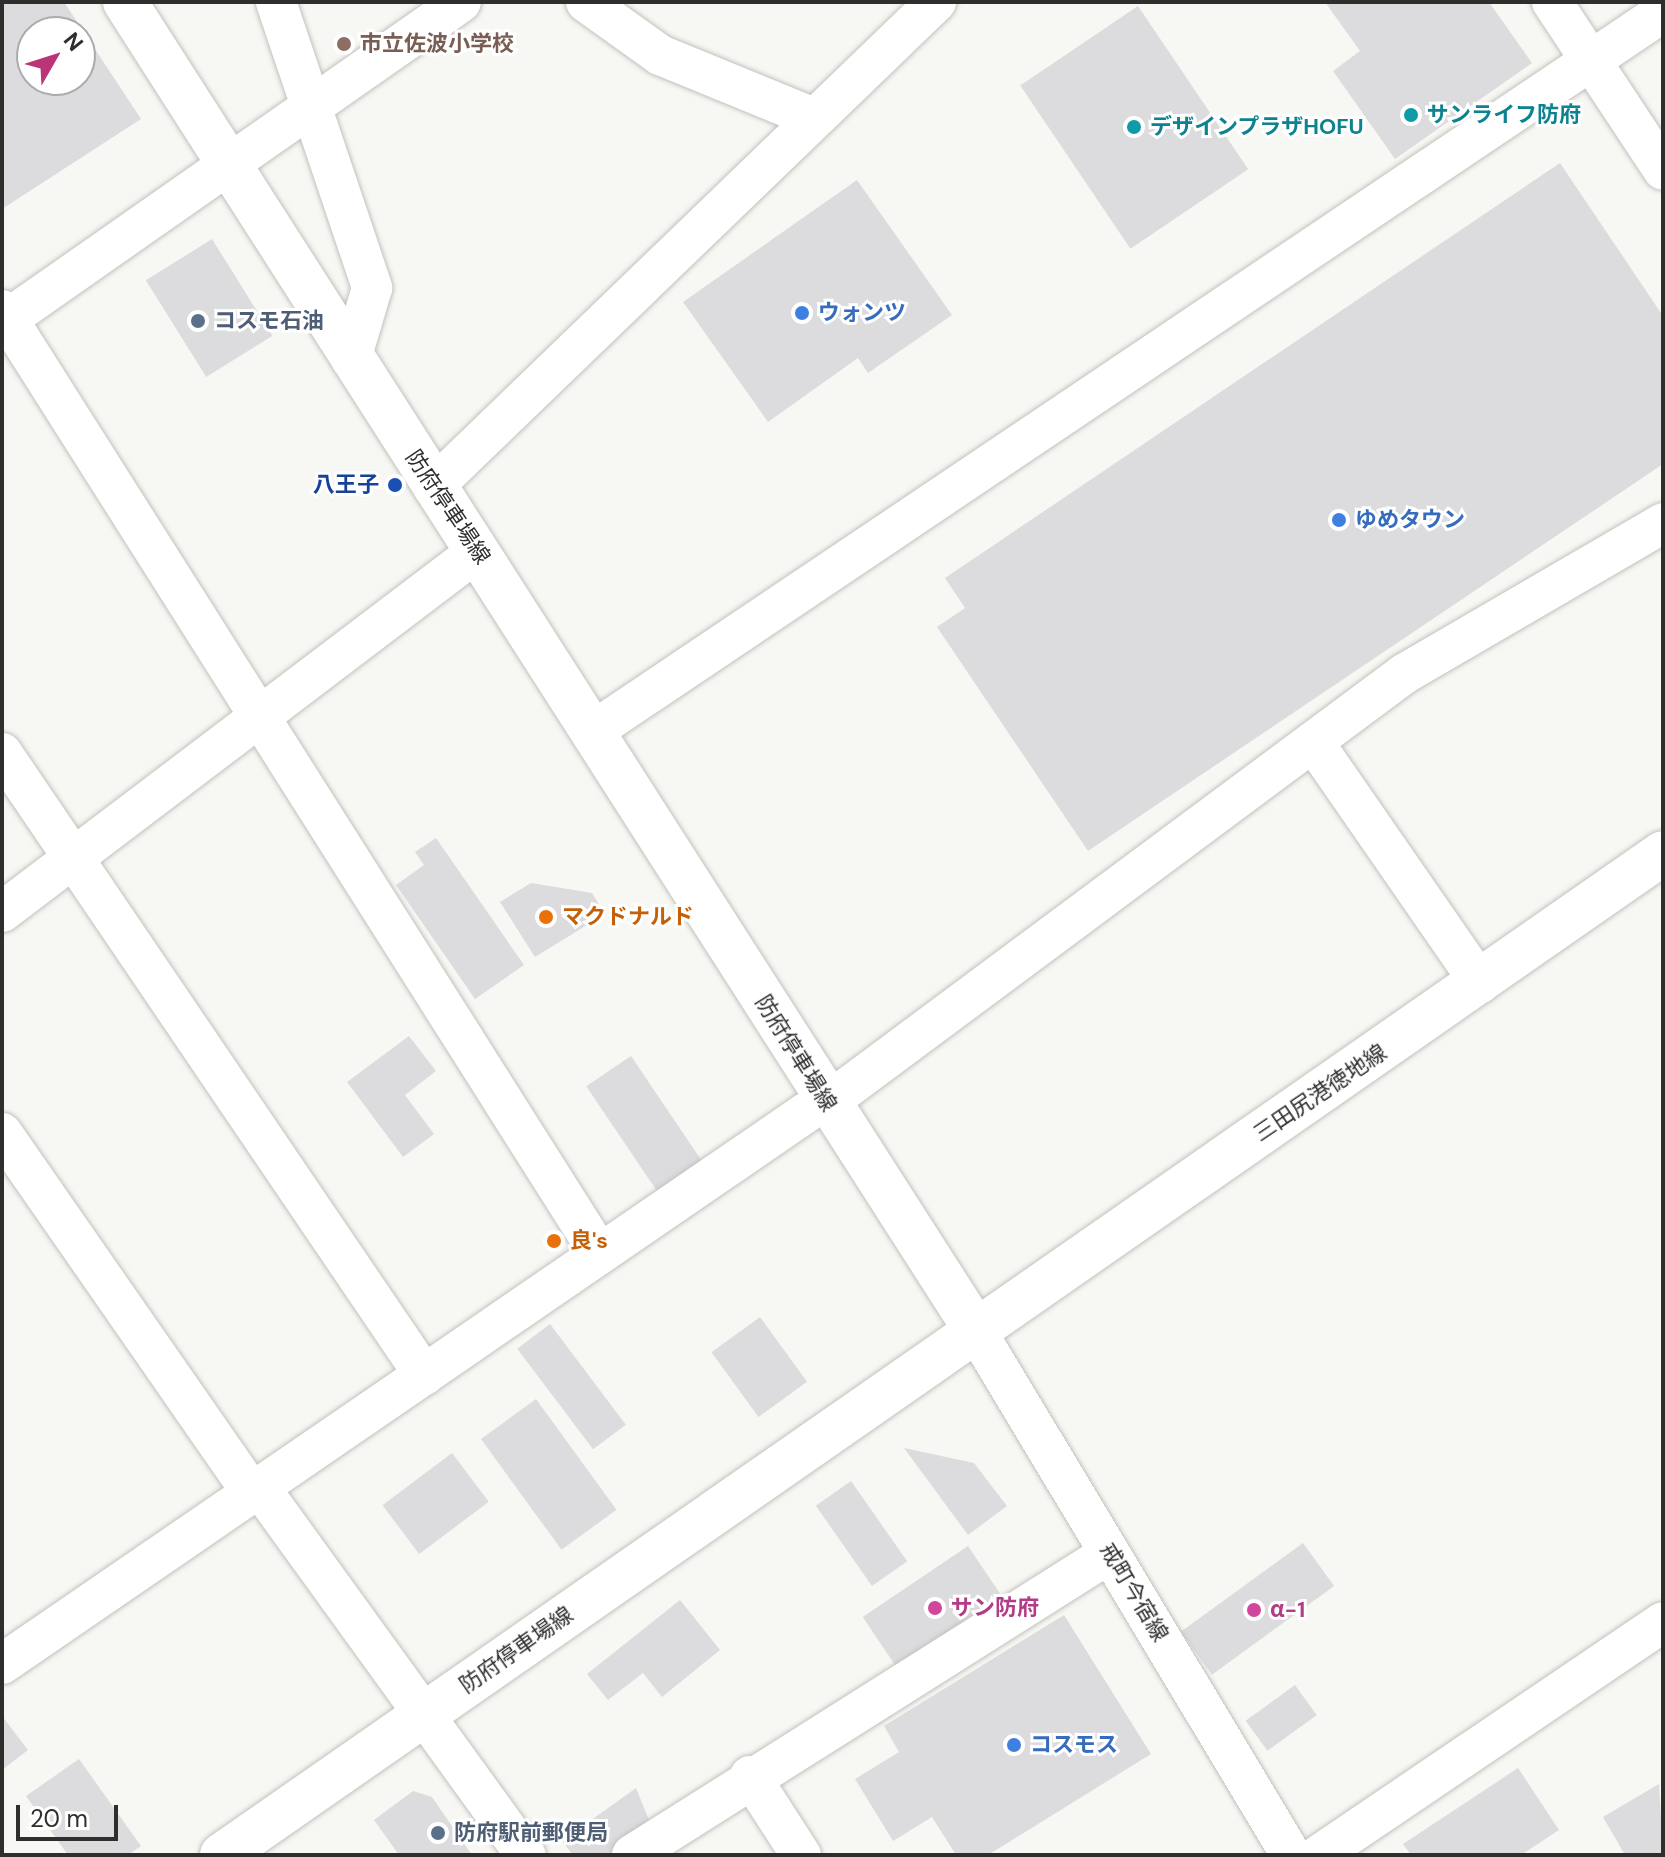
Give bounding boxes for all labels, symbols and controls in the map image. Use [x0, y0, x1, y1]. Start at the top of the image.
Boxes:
north arrow [16, 16, 96, 96]
text: N [57, 26, 90, 57]
place label: 市立佐波小学校 [360, 31, 514, 57]
marker: 市立佐波小学校 [335, 35, 353, 53]
place label: サンライフ防府 [1427, 102, 1581, 128]
marker: サンライフ防府 [1402, 106, 1420, 124]
place label: デザインプラザHOFU [1150, 114, 1364, 140]
marker: デザインプラザHOFU [1125, 118, 1143, 136]
place label: ウォンツ [818, 300, 906, 326]
marker: ウォンツ [793, 304, 811, 322]
place label: コスモ石油 [214, 308, 324, 334]
marker: コスモ石油 [189, 312, 207, 330]
street label: 防府停車場線 [400, 445, 496, 569]
place label: 八王子 [313, 472, 379, 498]
marker: 八王子 [386, 476, 404, 494]
place label: ゆめタウン [1355, 507, 1465, 533]
marker: ゆめタウン [1330, 511, 1348, 529]
place label: マクドナルド [562, 904, 694, 930]
marker: マクドナルド [537, 908, 555, 926]
street label: 防府停車場線 [750, 990, 842, 1116]
street label: 三田尻港徳地線 [1249, 1039, 1391, 1147]
place label: 良's [570, 1228, 608, 1254]
marker: 良's [545, 1232, 563, 1250]
street label: 戒町今宿線 [1094, 1538, 1174, 1646]
place label: サン防府 [951, 1595, 1039, 1621]
place label: α-1 [1270, 1597, 1305, 1623]
marker: サン防府 [926, 1599, 944, 1617]
street label: 防府停車場線 [454, 1601, 578, 1699]
marker: α-1 [1245, 1601, 1263, 1619]
place label: コスモス [1030, 1732, 1118, 1758]
marker: コスモス [1005, 1736, 1023, 1754]
scale bar [20, 1789, 122, 1839]
text: 20 m [30, 1803, 88, 1834]
place label: 防府駅前郵便局 [454, 1820, 608, 1846]
marker: 防府駅前郵便局 [429, 1824, 447, 1842]

